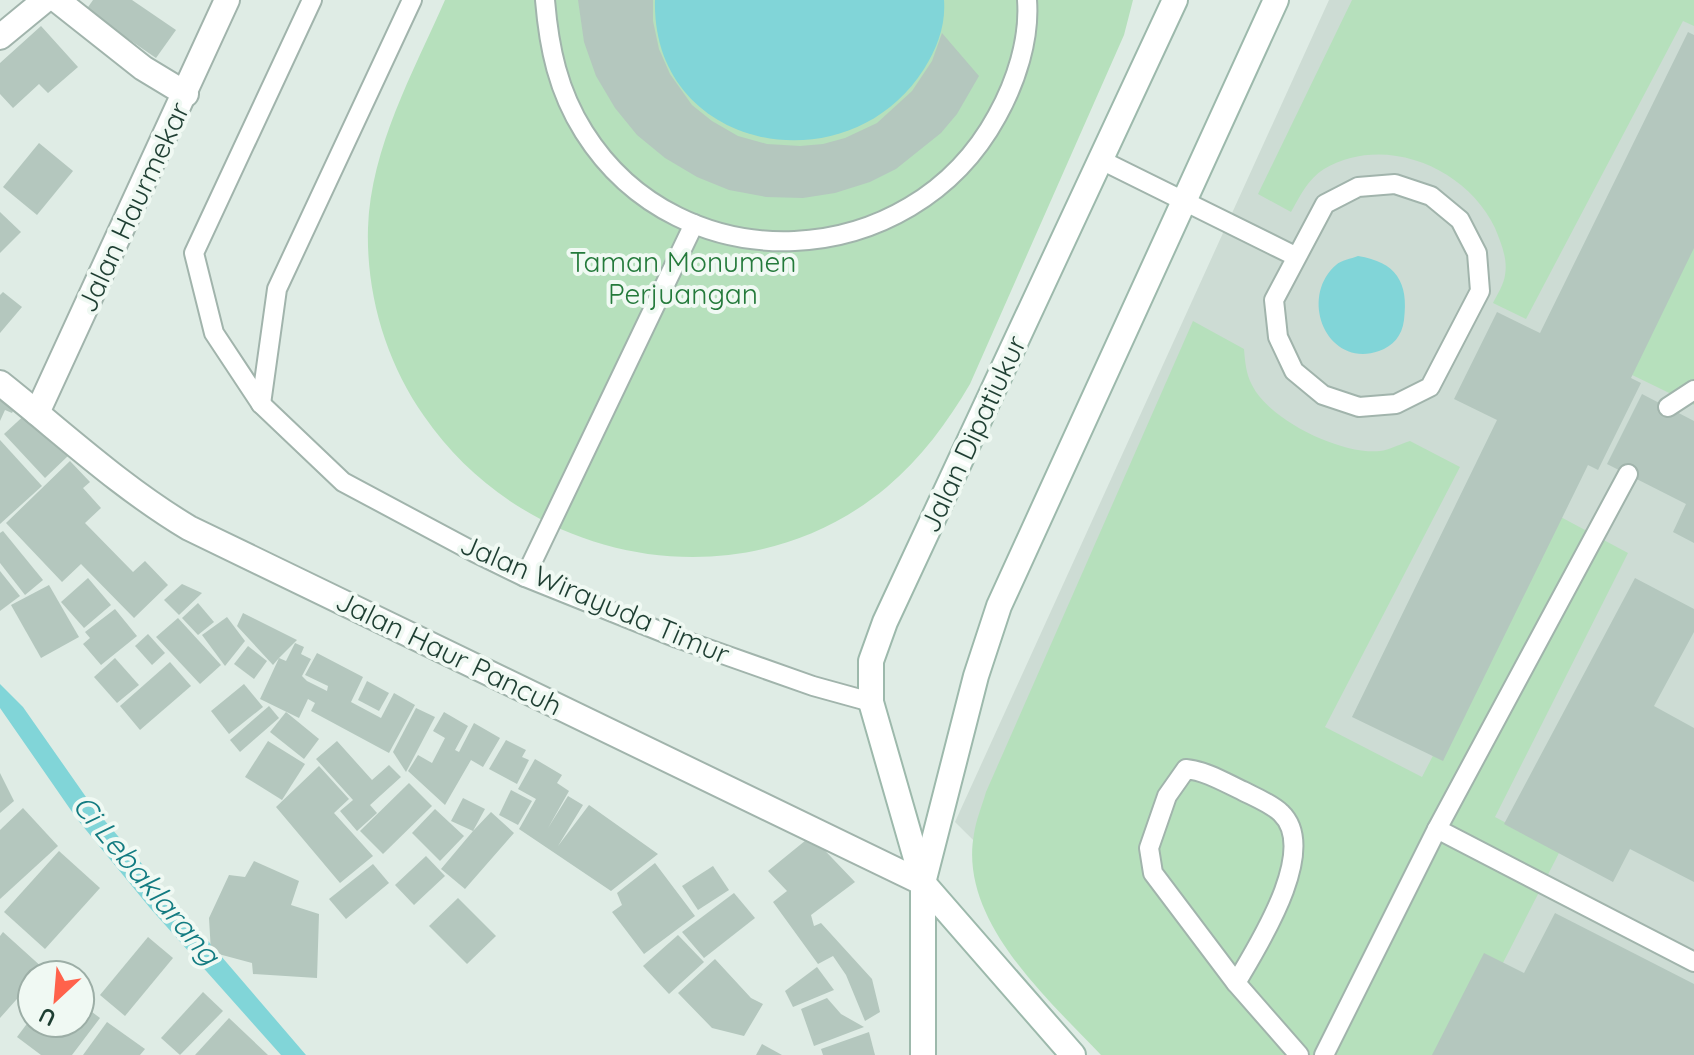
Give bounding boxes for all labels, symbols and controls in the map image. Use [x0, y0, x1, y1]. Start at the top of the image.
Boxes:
street label: Jalan Haurmekar [69, 96, 197, 317]
park label: Taman Monumen Perjuangan [569, 244, 797, 311]
street label: Jalan Dipatiukur [912, 330, 1034, 538]
street label: Jalan Wirayuda Timur [455, 526, 735, 671]
street label: Jalan Haur Pancuh [330, 583, 568, 723]
water label: Ci Lebaklarang [65, 787, 230, 974]
north arrow [16, 959, 96, 1039]
text: U [34, 1001, 60, 1033]

